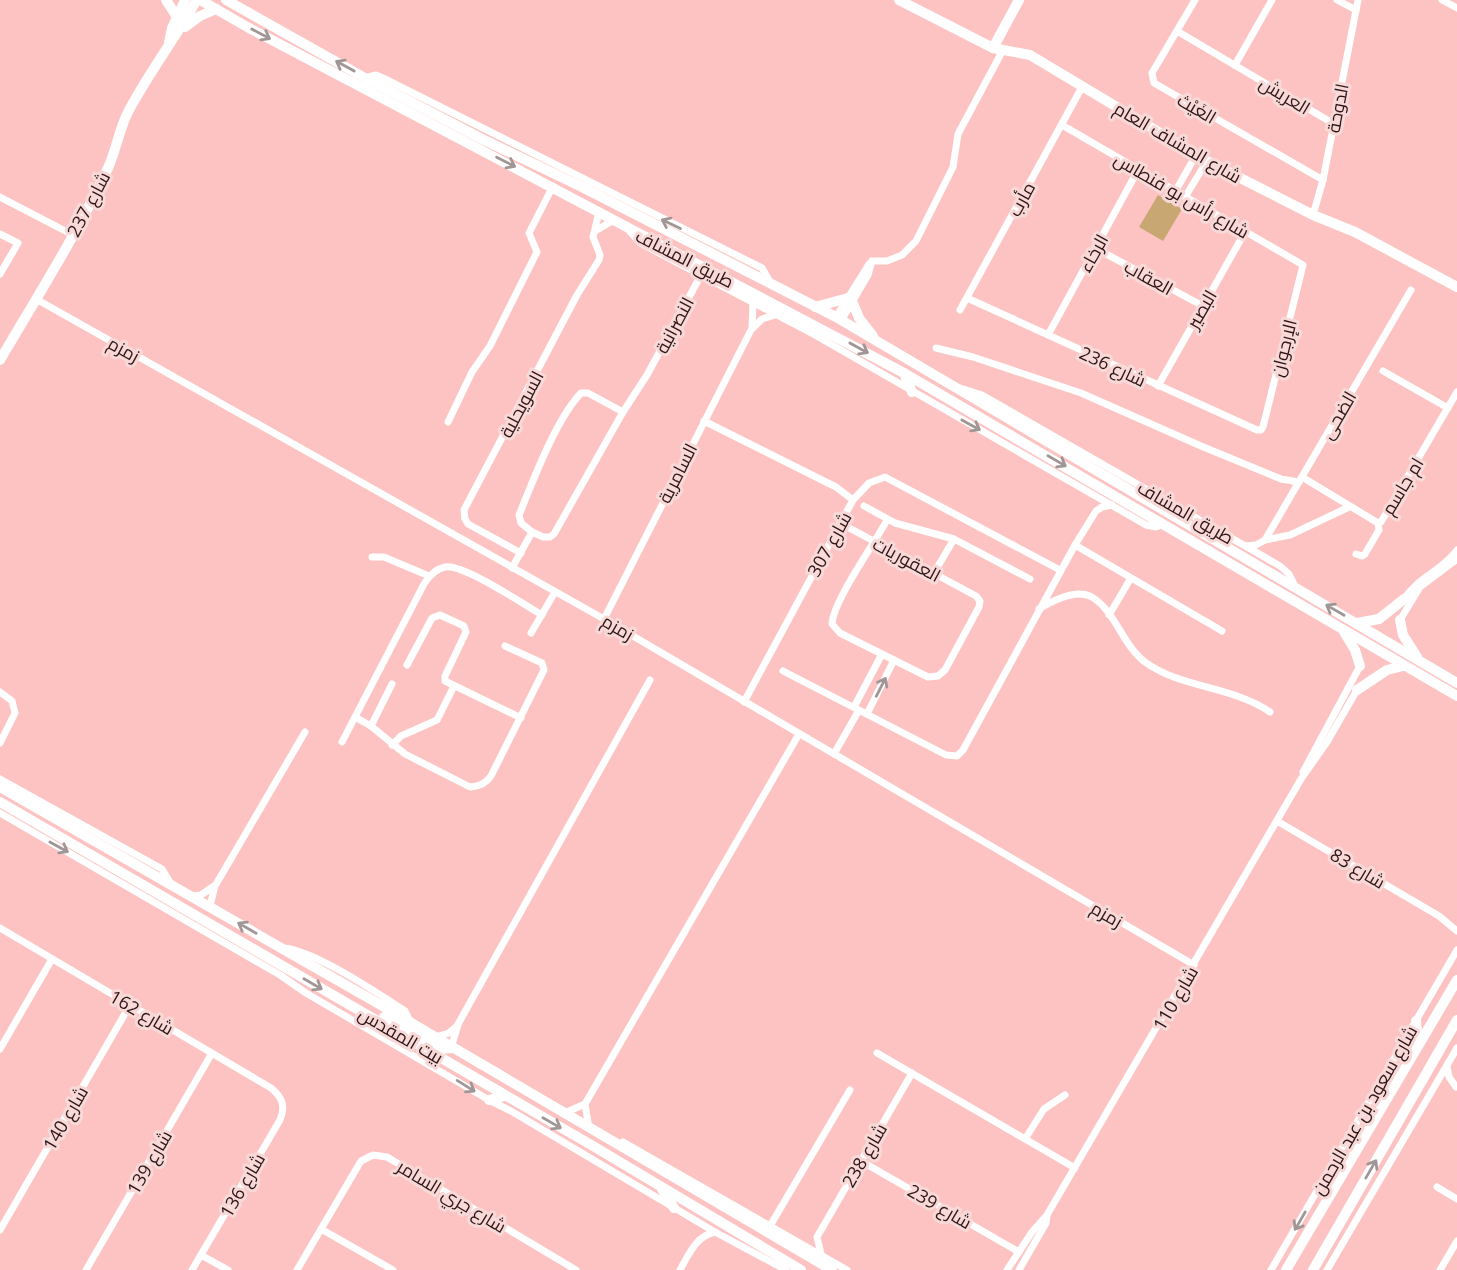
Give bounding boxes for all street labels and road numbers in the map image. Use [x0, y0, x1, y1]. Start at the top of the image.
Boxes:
street label: العريش [1255, 70, 1315, 120]
street label: الدوحة [1320, 81, 1354, 135]
street label: الغَيْث [1173, 87, 1221, 129]
street label: شارع المشاف العام [1109, 96, 1246, 189]
street label: شارع رأس بو فنطاس [1110, 147, 1254, 244]
street label: شارع 237 [61, 167, 116, 241]
street label: مأرب [1002, 178, 1040, 220]
street label: طريق المشاف [631, 223, 738, 294]
street label: الرخاء [1073, 230, 1113, 276]
street label: العقاب [1120, 254, 1178, 300]
street label: البصير [1180, 285, 1222, 334]
street label: النصرانية [649, 293, 699, 357]
street label: الإرجوان [1264, 317, 1302, 379]
street label: زمزم [103, 331, 144, 368]
street label: شارع 236 [1076, 340, 1150, 393]
street label: السويحلية [493, 366, 549, 442]
street label: الضحى [1315, 387, 1361, 443]
street label: السامرية [652, 439, 702, 507]
street label: ام جاسم [1376, 453, 1429, 520]
street label: طريق المشاف [1133, 475, 1238, 550]
street label: شارع 307 [801, 507, 857, 581]
street label: العقوريات [869, 531, 945, 587]
street label: زمزم [597, 608, 638, 647]
street label: شارع 83 [1326, 842, 1390, 895]
street label: زمزم [1086, 895, 1127, 934]
street label: شارع 110 [1147, 961, 1204, 1035]
street label: شارع 162 [105, 984, 179, 1041]
street label: بيت المقدس [354, 1001, 448, 1069]
street label: شارع سعود بن عبد الرحمن [1306, 1021, 1423, 1200]
street label: شارع 140 [37, 1081, 94, 1155]
street label: شارع 238 [836, 1118, 893, 1192]
street label: شارع 139 [121, 1125, 178, 1199]
street label: شارع 136 [214, 1148, 271, 1222]
street label: شارع جري السامر [391, 1153, 511, 1241]
street label: شارع 239 [903, 1178, 977, 1235]

